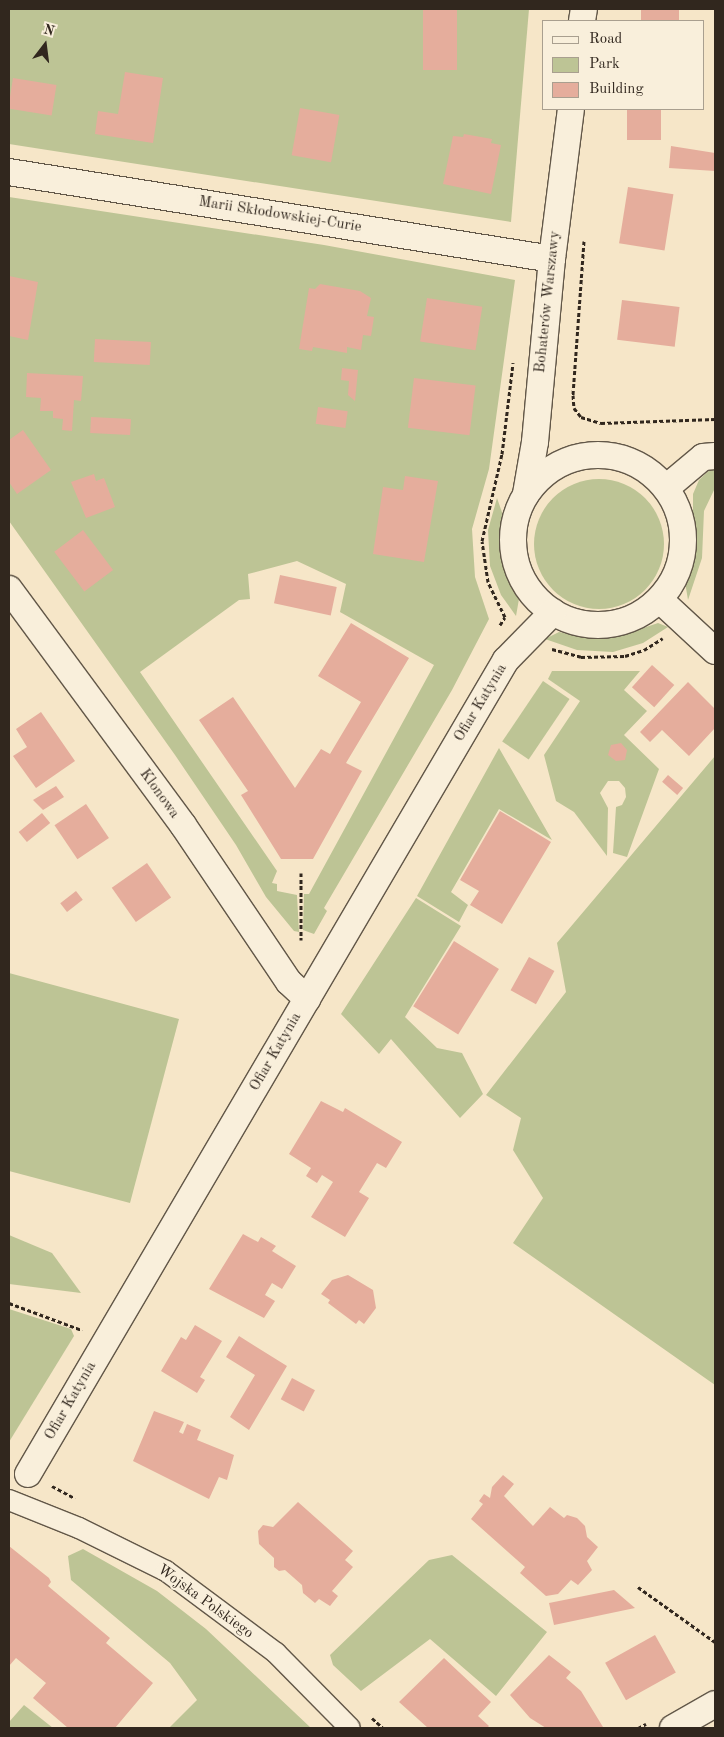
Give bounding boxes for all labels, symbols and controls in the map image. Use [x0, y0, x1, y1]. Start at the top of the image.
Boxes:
north arrow [20, 20, 70, 70]
legend [542, 20, 704, 110]
text: N [42, 22, 56, 39]
text: Road [589, 32, 622, 47]
text: Park [589, 57, 620, 72]
text: Building [589, 82, 644, 97]
street label: Marii Skłodowskiej-Curie [197, 193, 363, 237]
street label: Bohaterów Warszawy [532, 230, 564, 374]
street label: Ofiar Katynia [451, 661, 511, 745]
street label: Klonowa [135, 766, 183, 822]
street label: Ofiar Katynia [246, 1010, 306, 1094]
street label: Ofiar Katynia [41, 1359, 101, 1443]
street label: Wojska Polskiego [153, 1561, 257, 1643]

